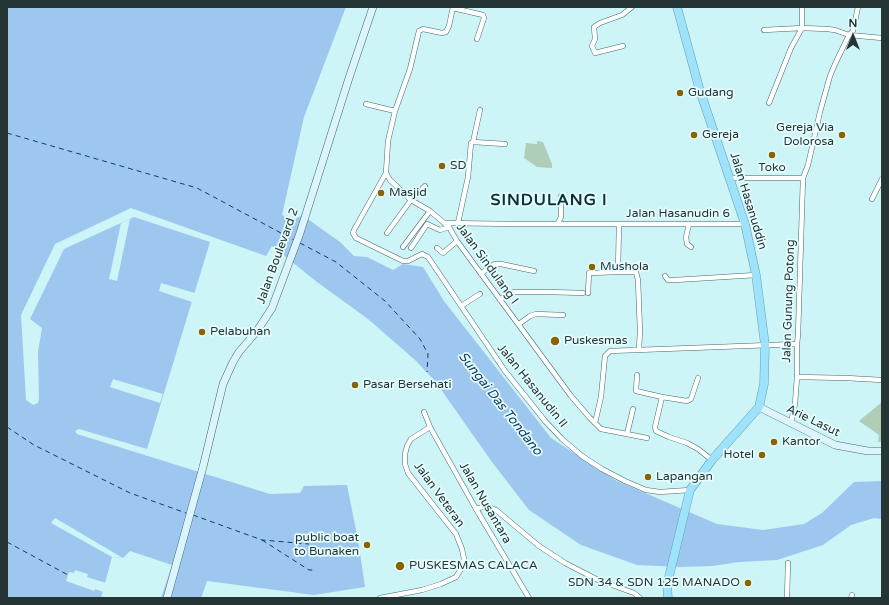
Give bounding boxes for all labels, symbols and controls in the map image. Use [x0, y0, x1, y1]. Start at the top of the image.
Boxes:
north arrow [833, 16, 873, 56]
text: N [849, 17, 857, 30]
place label: Gudang [688, 86, 734, 100]
marker: Gudang [675, 88, 685, 98]
place label: Gereja Via Dolorosa [776, 121, 834, 149]
place label: Gereja [702, 128, 739, 142]
marker: Gereja [689, 130, 699, 140]
marker: Gereja Via Dolorosa [837, 130, 847, 140]
marker: Toko [767, 150, 777, 160]
street label: Jalan Hasanuddin [726, 151, 770, 251]
place label: SD [450, 159, 466, 173]
marker: SD [437, 161, 447, 171]
place label: Toko [758, 161, 786, 175]
place label: Masjid [389, 186, 427, 200]
marker: Masjid [376, 188, 386, 198]
district label: SINDULANG I [491, 191, 607, 211]
street label: Jalan Boulevard 2 [254, 206, 302, 306]
street label: Jalan Hasanudin 6 [626, 207, 730, 221]
street label: Jalan Sindulang I [453, 221, 521, 307]
street label: Jalan Gunung Potong [780, 239, 798, 363]
place label: Mushola [600, 260, 649, 274]
marker: Mushola [587, 262, 597, 272]
place label: Pelabuhan [210, 325, 271, 339]
marker: Pelabuhan [197, 327, 207, 337]
place label: Puskesmas [564, 334, 628, 348]
marker: Puskesmas [549, 335, 561, 347]
street label: Jalan Hasanudin II [494, 341, 570, 431]
water label: Sungai Das Tondano [455, 349, 545, 459]
place label: Pasar Bersehati [363, 378, 451, 392]
marker: Pasar Bersehati [350, 380, 360, 390]
street label: Arie Lasut [784, 402, 842, 440]
place label: Kantor [782, 435, 820, 449]
marker: Kantor [769, 437, 779, 447]
place label: Hotel [724, 448, 754, 462]
marker: Hotel [757, 450, 767, 460]
street label: Jalan Veteran [411, 460, 467, 530]
street label: Jalan Nusantara [456, 460, 514, 546]
place label: Lapangan [656, 470, 713, 484]
marker: Lapangan [643, 472, 653, 482]
place label: public boat to Bunaken [294, 531, 359, 559]
marker: public boat to Bunaken [362, 540, 372, 550]
place label: PUSKESMAS CALACA [409, 559, 538, 573]
marker: PUSKESMAS CALACA [394, 560, 406, 572]
place label: SDN 34 & SDN 125 MANADO [568, 576, 740, 590]
marker: SDN 34 & SDN 125 MANADO [743, 578, 753, 588]

